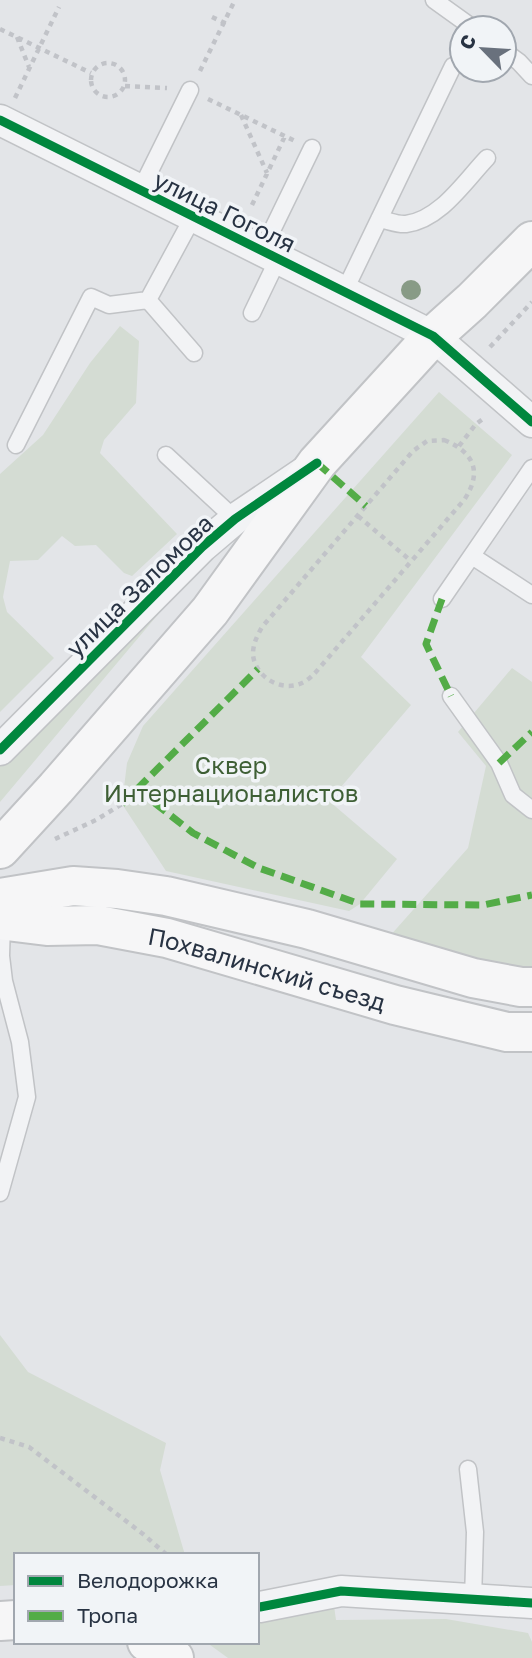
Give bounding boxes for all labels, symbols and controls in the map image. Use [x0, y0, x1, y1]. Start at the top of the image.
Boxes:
north arrow [448, 14, 518, 84]
text: С [454, 31, 480, 53]
street label: улица Гоголя [149, 164, 301, 258]
street label: улица Заломова [60, 508, 218, 662]
park label: Сквер Интернационалистов [104, 750, 358, 807]
street label: Похвалинский съезд [146, 920, 389, 1016]
legend [14, 1553, 259, 1644]
text: Велодорожка [77, 1567, 219, 1593]
text: Тропа [77, 1602, 138, 1628]

